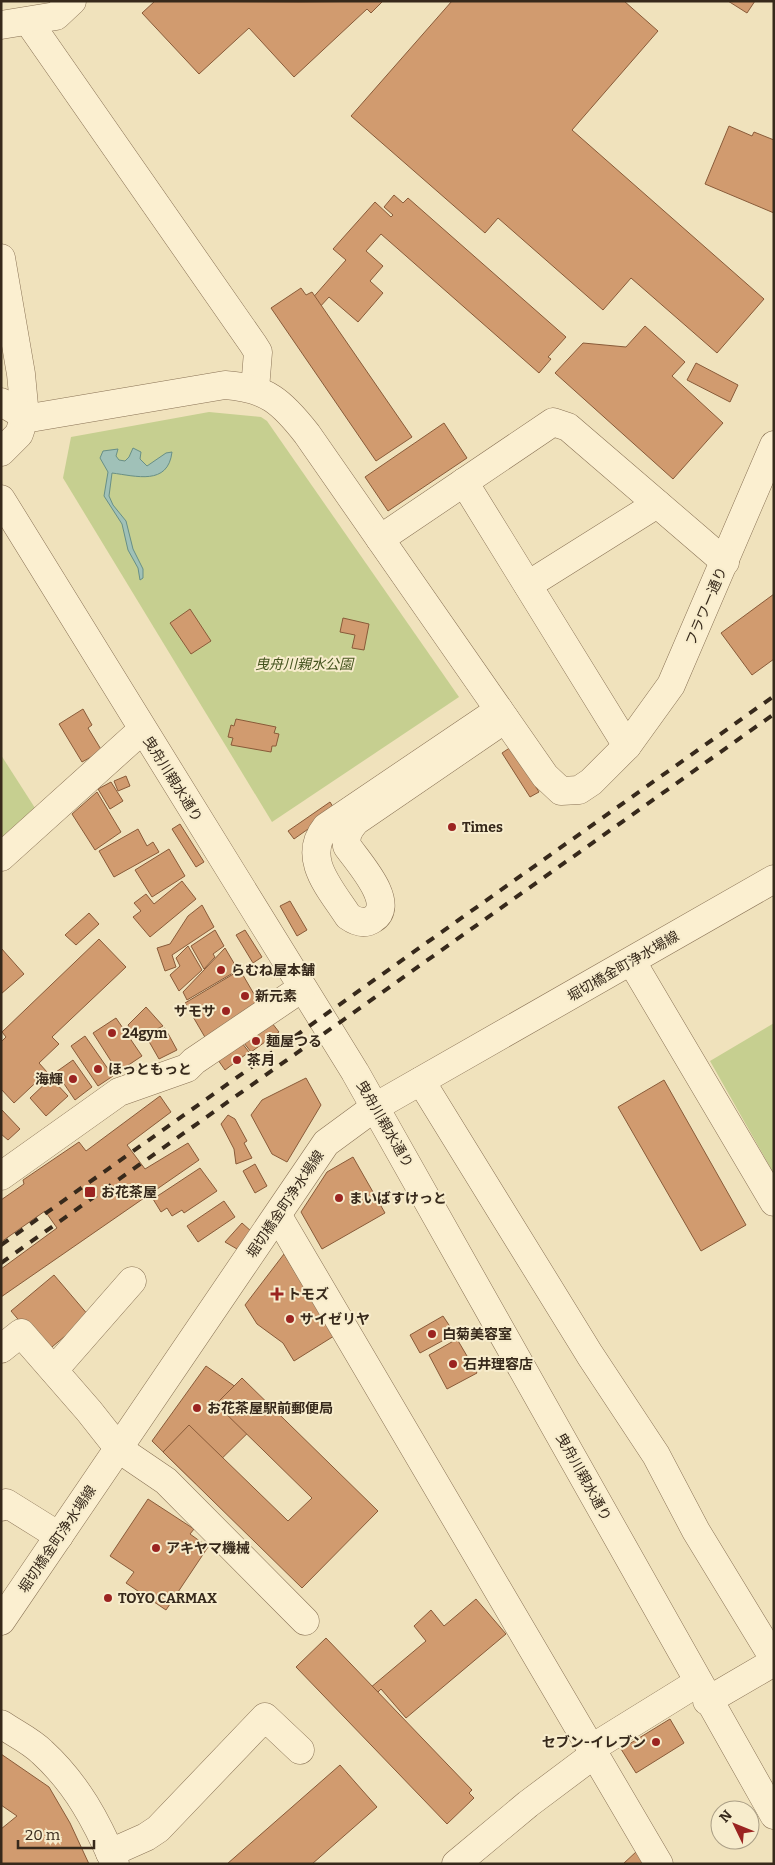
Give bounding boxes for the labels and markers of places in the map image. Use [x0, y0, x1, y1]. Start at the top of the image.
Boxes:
place label: Times [462, 819, 503, 836]
marker: Times [446, 821, 458, 833]
place label: らむね屋本舗 [231, 962, 315, 979]
marker: らむね屋本舗 [215, 964, 227, 976]
place label: 新元素 [255, 988, 297, 1005]
marker: 新元素 [239, 990, 251, 1002]
place label: サモサ [174, 1003, 216, 1020]
marker: サモサ [220, 1005, 232, 1017]
place label: 24gym [122, 1025, 168, 1042]
marker: 24gym [106, 1027, 118, 1039]
place label: 麺屋つる [266, 1033, 322, 1050]
marker: 麺屋つる [250, 1035, 262, 1047]
place label: 茶月 [247, 1052, 275, 1069]
marker: 茶月 [231, 1054, 243, 1066]
place label: ほっともっと [108, 1061, 192, 1078]
marker: ほっともっと [92, 1063, 104, 1075]
place label: 海輝 [35, 1071, 63, 1088]
marker: 海輝 [67, 1073, 79, 1085]
place label: お花茶屋 [101, 1184, 157, 1201]
marker: お花茶屋 [83, 1185, 97, 1199]
place label: まいばすけっと [349, 1190, 447, 1207]
marker: まいばすけっと [333, 1192, 345, 1204]
place label: トモズ [287, 1286, 329, 1303]
marker: トモズ [271, 1288, 283, 1300]
place label: サイゼリヤ [300, 1311, 370, 1328]
marker: サイゼリヤ [284, 1313, 296, 1325]
place label: 白菊美容室 [442, 1326, 512, 1343]
marker: 白菊美容室 [426, 1328, 438, 1340]
place label: 石井理容店 [463, 1356, 533, 1373]
marker: 石井理容店 [447, 1358, 459, 1370]
place label: お花茶屋駅前郵便局 [207, 1400, 333, 1417]
marker: お花茶屋駅前郵便局 [191, 1402, 203, 1414]
place label: アキヤマ機械 [166, 1540, 250, 1557]
marker: アキヤマ機械 [150, 1542, 162, 1554]
place label: TOYO CARMAX [118, 1590, 217, 1607]
marker: TOYO CARMAX [102, 1592, 114, 1604]
place label: セブン-イレブン [542, 1734, 646, 1751]
marker: セブン-イレブン [650, 1736, 662, 1748]

